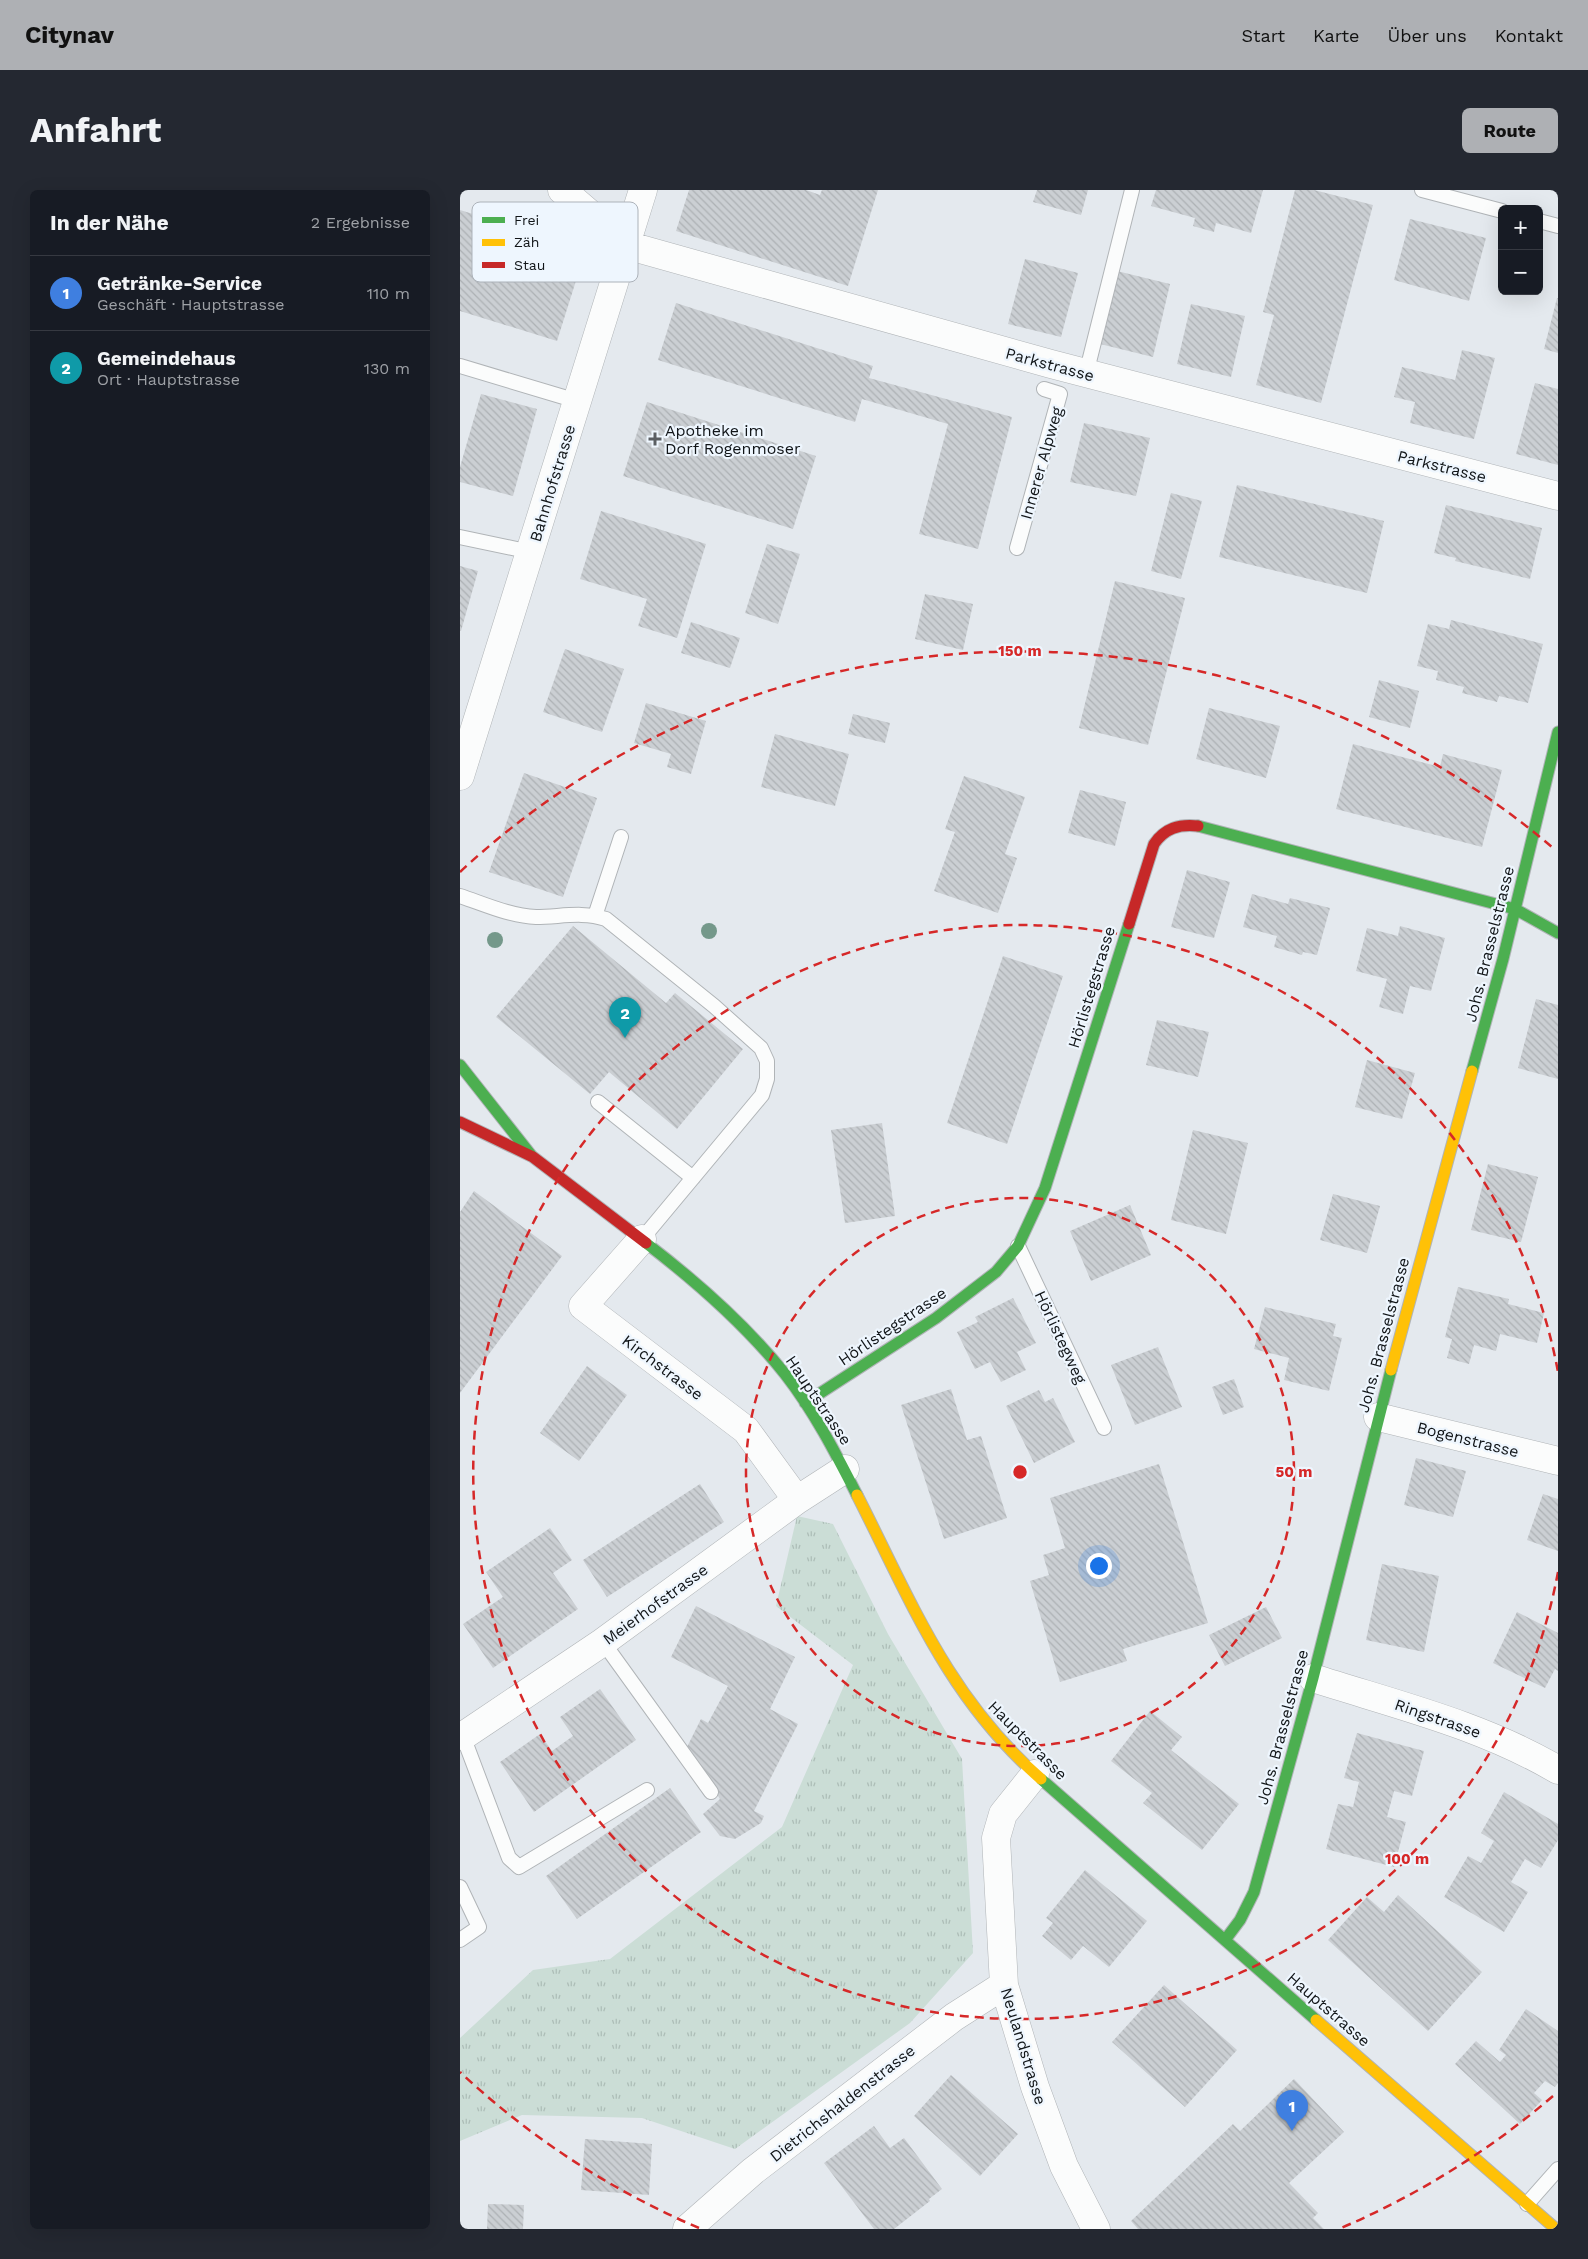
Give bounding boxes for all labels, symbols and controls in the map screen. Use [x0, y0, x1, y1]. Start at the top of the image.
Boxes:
text: Citynav [25, 21, 114, 49]
text: Start [1241, 25, 1285, 46]
text: Karte [1313, 25, 1360, 46]
text: Über uns [1388, 25, 1467, 46]
text: Kontakt [1495, 25, 1563, 46]
button: Route [1462, 108, 1558, 153]
text: Anfahrt [30, 109, 161, 151]
legend [472, 202, 638, 282]
map controls [1498, 205, 1543, 295]
button: + [1498, 205, 1543, 250]
text: In der Nähe [50, 210, 169, 235]
text: Frei [514, 212, 539, 228]
text: 2 Ergebnisse [311, 213, 410, 232]
text: Zäh [514, 234, 539, 250]
button: − [1498, 250, 1543, 295]
text: Stau [514, 257, 545, 273]
text: Getränke-Service [97, 272, 262, 295]
text: 1 [63, 284, 69, 303]
text: 110 m [367, 284, 410, 303]
text: Geschäft · Hauptstrasse [97, 295, 285, 314]
street label: Parkstrasse [1004, 344, 1096, 385]
text: Gemeindehaus [97, 347, 236, 370]
text: 2 [61, 359, 71, 378]
text: 130 m [364, 359, 410, 378]
text: Ort · Hauptstrasse [97, 370, 240, 389]
street label: Innerer Alpweg [1016, 404, 1067, 522]
place label: Apotheke im Dorf Rogenmoser [665, 421, 801, 458]
street label: Bahnhofstrasse [526, 422, 579, 544]
marker: Apotheke im Dorf Rogenmoser [649, 433, 661, 445]
street label: Parkstrasse [1396, 446, 1488, 487]
text: 150 m [998, 642, 1042, 660]
street label: Johs. Brasselstrasse [1461, 864, 1518, 1024]
street label: Hörlistegstrasse [1064, 924, 1119, 1050]
pin: 2 [609, 997, 641, 1038]
street label: Johs. Brasselstrasse [1354, 1255, 1413, 1415]
street label: Hörlistegstrasse [835, 1283, 950, 1370]
street label: Hörlistegweg [1031, 1288, 1091, 1387]
street label: Kirchstrasse [618, 1331, 707, 1404]
street label: Hauptstrasse [782, 1352, 855, 1449]
street label: Bogenstrasse [1415, 1418, 1521, 1461]
centre of rings [1011, 1463, 1029, 1481]
text: 50 m [1276, 1463, 1312, 1481]
your location [1086, 1553, 1112, 1579]
street label: Meierhofstrasse [599, 1560, 711, 1649]
street label: Johs. Brasselstrasse [1253, 1647, 1312, 1807]
street label: Ringstrasse [1392, 1695, 1483, 1742]
street label: Hauptstrasse [984, 1697, 1071, 1784]
text: 100 m [1385, 1850, 1429, 1868]
street label: Hauptstrasse [1283, 1968, 1374, 2051]
street label: Neulandstrasse [997, 1985, 1050, 2107]
street label: Dietrichshaldenstrasse [766, 2041, 919, 2166]
pin: 1 [1276, 2090, 1308, 2131]

